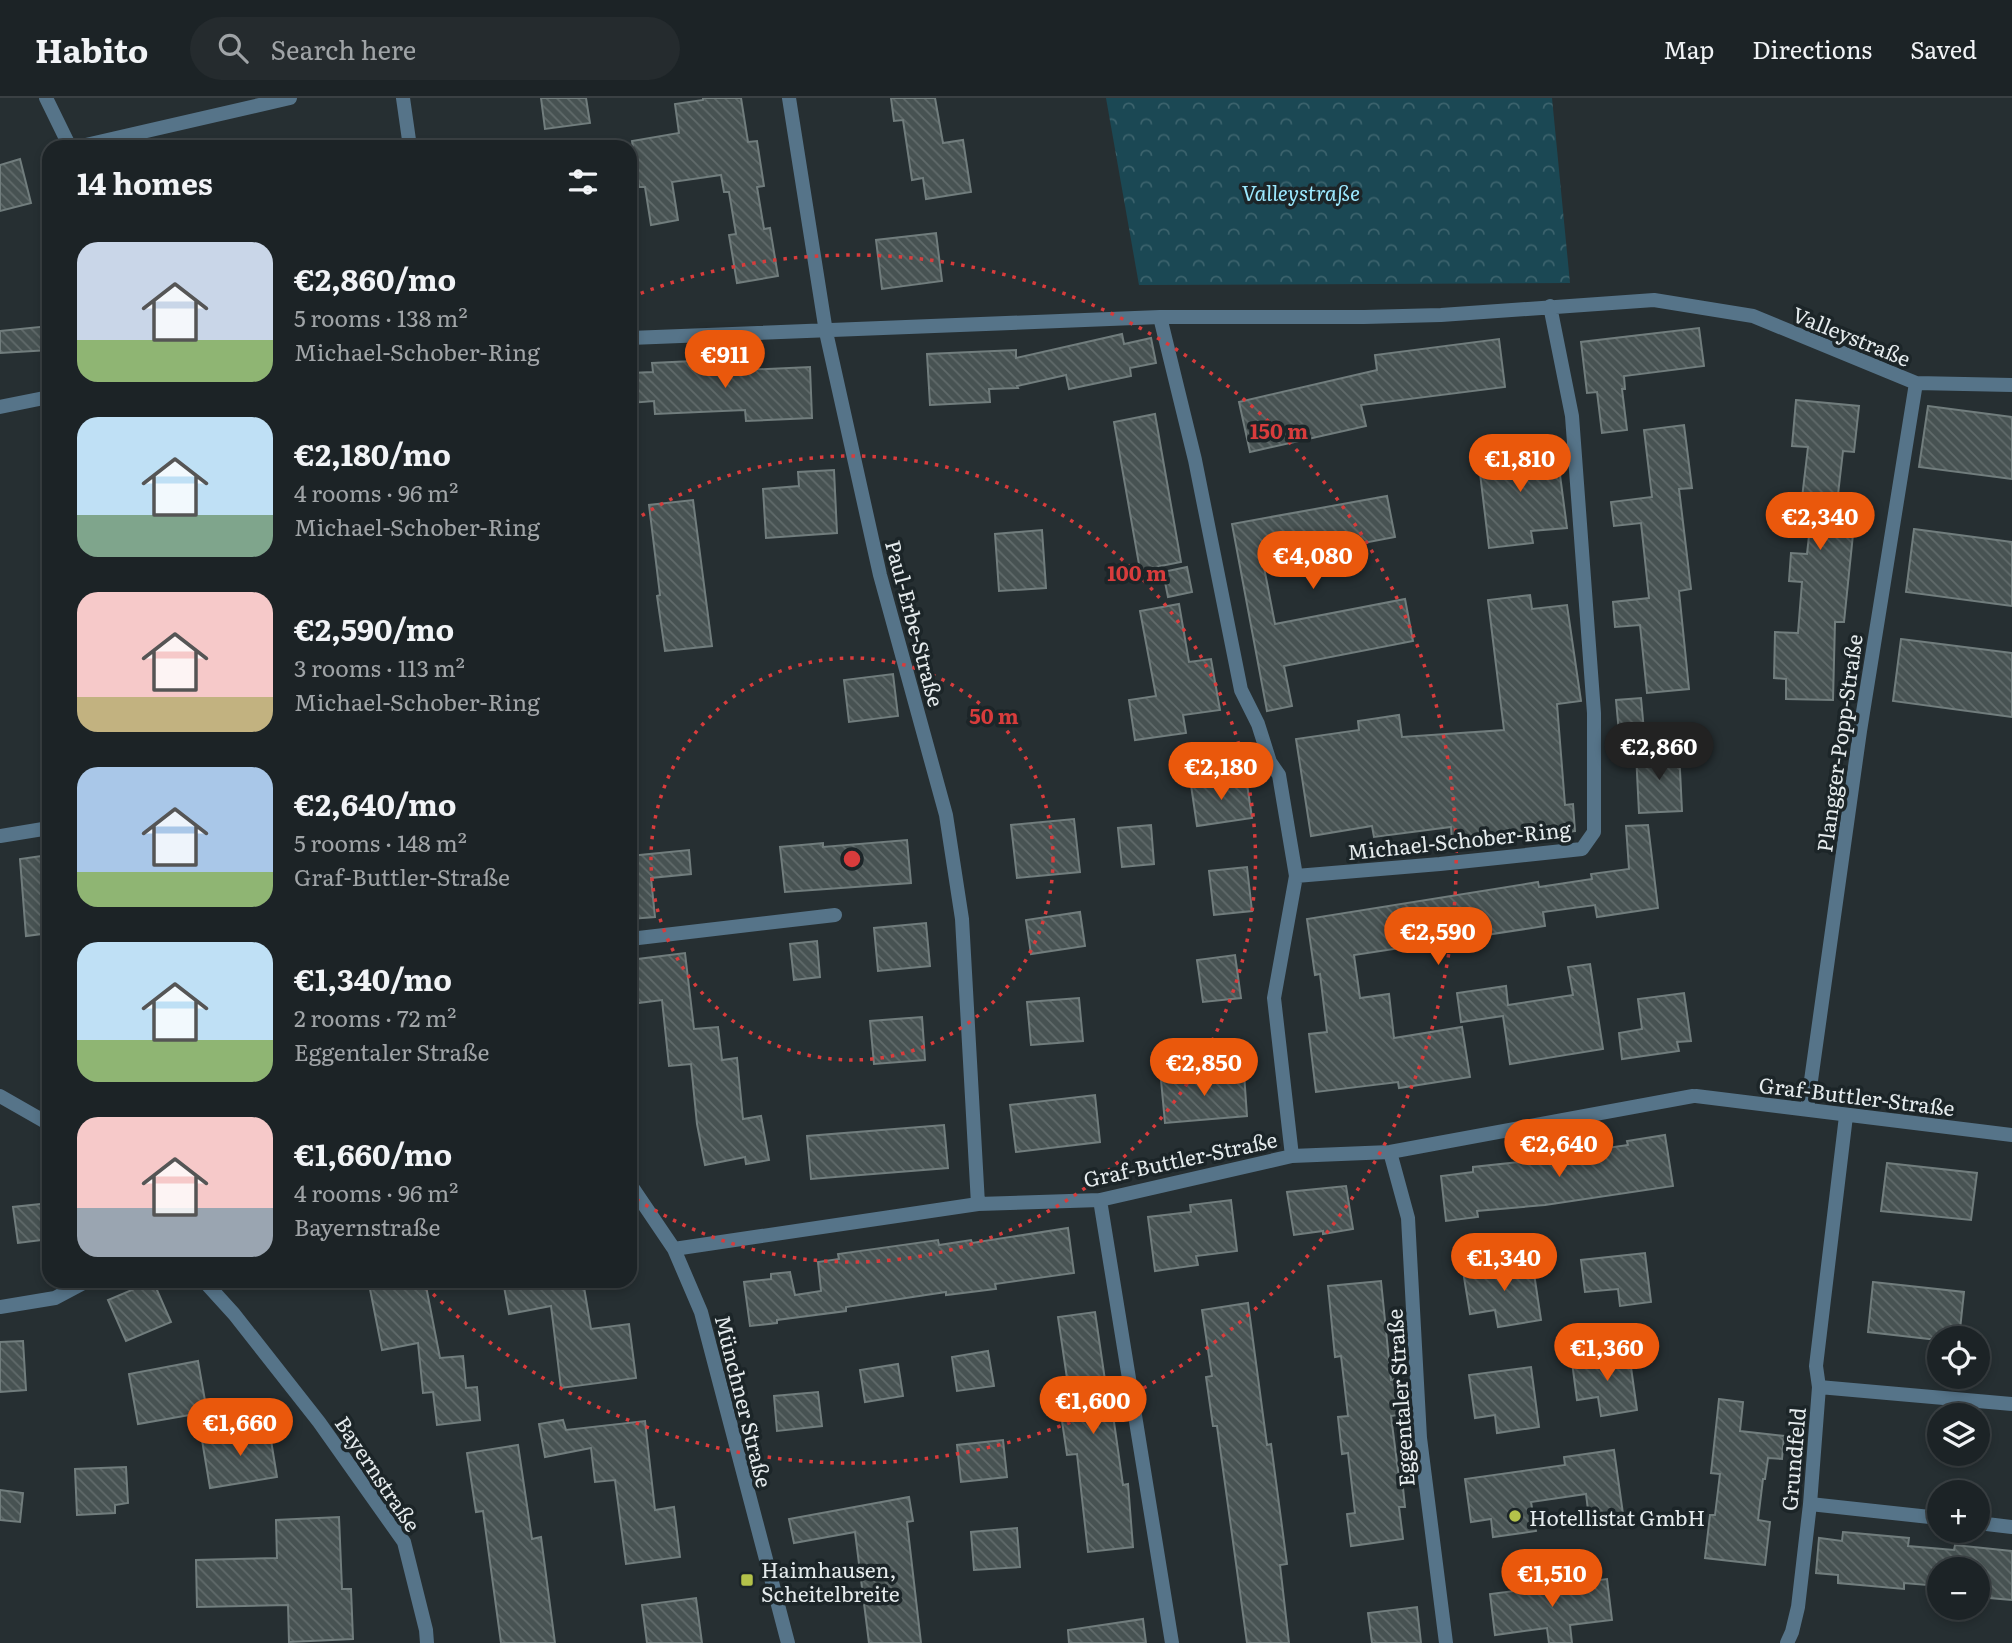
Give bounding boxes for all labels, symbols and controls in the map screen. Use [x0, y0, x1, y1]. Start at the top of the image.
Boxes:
search box [190, 17, 680, 80]
text: Habito [35, 24, 148, 73]
icon: search [214, 29, 252, 67]
text: Search here [270, 29, 416, 68]
text: Map [1663, 31, 1714, 66]
text: Directions [1752, 31, 1872, 66]
text: Saved [1910, 31, 1977, 66]
text: 14 homes [77, 160, 213, 204]
icon: filters [564, 163, 602, 201]
park label: Valleystraße [1242, 176, 1360, 207]
text: €2,860/mo [294, 256, 456, 300]
icon: home [133, 270, 217, 354]
street label: Valleystraße [1788, 297, 1916, 373]
text: 5 rooms · 138 m² [294, 300, 468, 334]
pin: €911 [684, 330, 766, 390]
text: Michael-Schober-Ring [294, 334, 540, 368]
text: €911 [701, 336, 749, 370]
text: 150 m [1250, 414, 1308, 445]
text: €2,180/mo [294, 431, 451, 475]
pin: €1,810 [1463, 434, 1577, 494]
text: €1,810 [1485, 440, 1555, 474]
icon: home [133, 445, 217, 529]
text: 4 rooms · 96 m² [294, 475, 458, 509]
pin: €2,340 [1763, 492, 1877, 552]
text: €2,340 [1782, 498, 1858, 532]
text: Michael-Schober-Ring [294, 509, 540, 543]
pin: €4,080 [1256, 532, 1370, 591]
street label: Paul-Erbe-Straße [879, 536, 953, 710]
text: €4,080 [1273, 537, 1353, 571]
text: 100 m [1107, 556, 1167, 587]
text: €2,590/mo [294, 606, 454, 650]
icon: home [133, 620, 217, 704]
street label: Plangger-Popp-Straße [1807, 632, 1869, 854]
text: 3 rooms · 113 m² [294, 650, 465, 684]
text: Michael-Schober-Ring [294, 684, 540, 718]
text: 50 m [969, 699, 1019, 730]
pin: €2,860 [1602, 722, 1716, 782]
text: €2,860 [1620, 728, 1698, 762]
pin: €2,180 [1164, 742, 1278, 802]
text: €2,180 [1184, 748, 1258, 782]
text: €2,640/mo [294, 781, 457, 825]
icon: home [133, 795, 217, 879]
street label: Michael-Schober-Ring [1346, 812, 1573, 866]
text: 5 rooms · 148 m² [294, 825, 467, 859]
centre of rings [840, 847, 864, 871]
text: Graf-Buttler-Straße [294, 859, 510, 893]
pin: €2,590 [1381, 908, 1495, 967]
text: €2,590 [1400, 913, 1476, 947]
text: €1,340/mo [294, 956, 452, 1000]
icon: home [133, 970, 217, 1054]
text: 2 rooms · 72 m² [294, 1000, 456, 1034]
text: Eggentaler Straße [294, 1034, 489, 1068]
pin: €2,850 [1147, 1038, 1261, 1098]
text: €2,850 [1166, 1044, 1242, 1078]
street label: Graf-Buttler-Straße [1757, 1068, 1957, 1122]
pin: €2,640 [1502, 1119, 1616, 1179]
street label: Graf-Buttler-Straße [1080, 1122, 1280, 1194]
text: €2,640 [1520, 1125, 1598, 1159]
text: €1,660/mo [294, 1131, 452, 1175]
icon: home [133, 1145, 217, 1229]
text: 4 rooms · 96 m² [294, 1175, 458, 1209]
text: Bayernstraße [294, 1209, 440, 1243]
pin: €1,340 [1447, 1234, 1561, 1293]
text: €1,340 [1467, 1239, 1541, 1273]
street label: Eggentaler Straße [1377, 1308, 1421, 1488]
street label: Münchner Straße [709, 1311, 781, 1491]
pin: €1,360 [1550, 1324, 1664, 1383]
map controls [1927, 1326, 1990, 1620]
button: locate [1927, 1326, 1990, 1389]
text: €1,360 [1570, 1329, 1644, 1363]
pin: €1,600 [1036, 1376, 1150, 1436]
text: €1,600 [1056, 1382, 1130, 1416]
pin: €1,660 [183, 1398, 297, 1458]
button: layers [1927, 1403, 1990, 1466]
text: €1,660 [203, 1404, 277, 1438]
street label: Grundfeld [1772, 1406, 1812, 1512]
street label: Bayernstraße [329, 1409, 429, 1537]
button: + [1927, 1480, 1990, 1543]
place label: Hotellistat GmbH [1529, 1501, 1705, 1532]
marker: Hotellistat GmbH [1507, 1508, 1523, 1524]
pin: €1,510 [1495, 1550, 1609, 1609]
place label: Haimhausen, Scheitelbreite [761, 1553, 900, 1608]
text: €1,510 [1517, 1555, 1587, 1589]
button: − [1927, 1557, 1990, 1620]
marker: Haimhausen, Scheitelbreite [739, 1572, 755, 1588]

